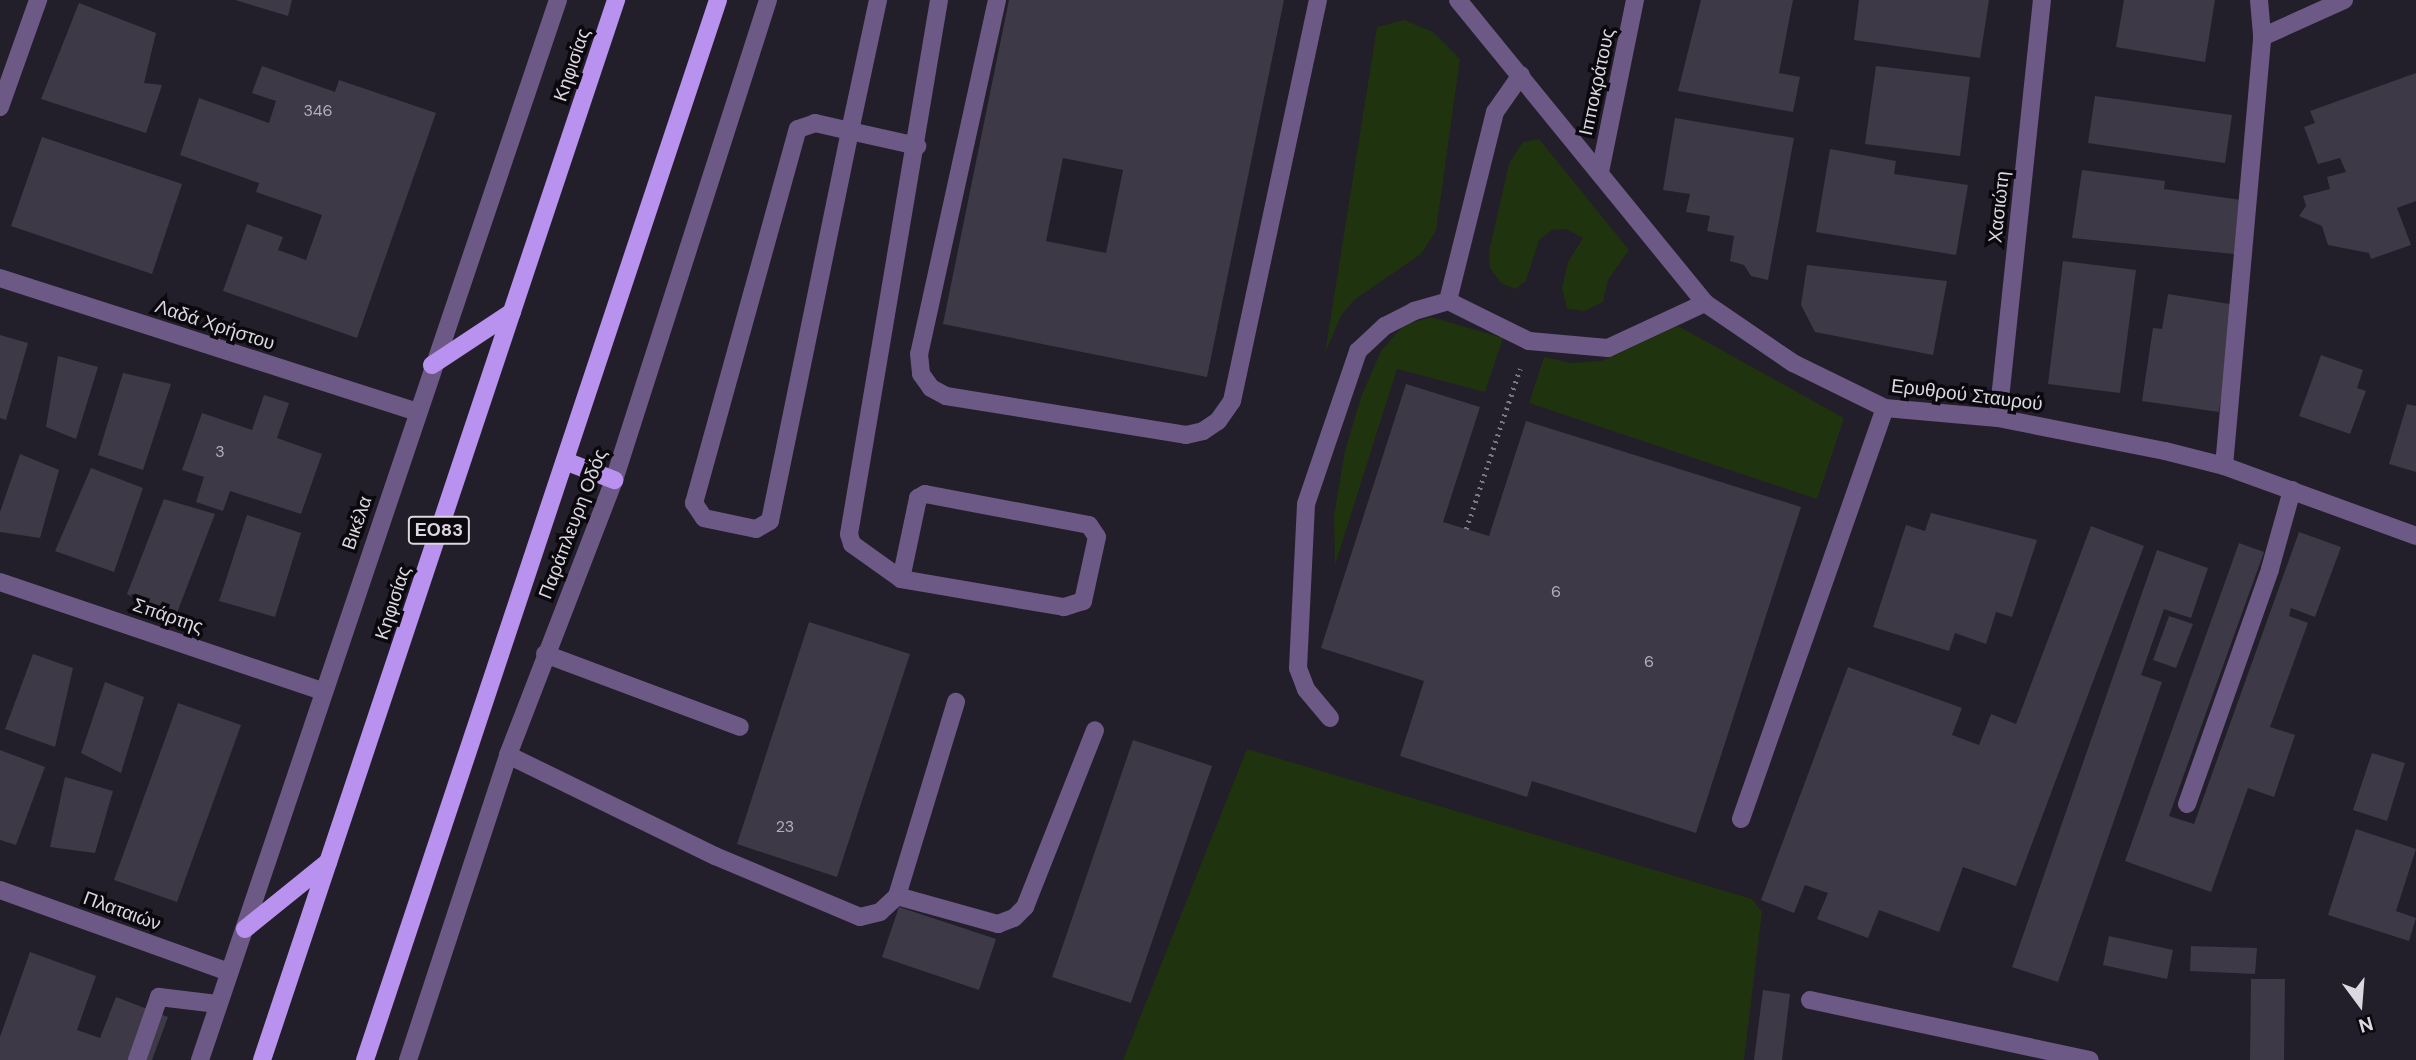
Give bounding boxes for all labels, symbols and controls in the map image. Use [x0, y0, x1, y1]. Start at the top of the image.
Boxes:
street label: Κηφισίας [549, 25, 595, 105]
street label: Ιπποκράτους [1575, 26, 1619, 138]
house number: 346 [303, 101, 333, 121]
street label: Χασιώτη [1984, 170, 2014, 244]
street label: Λαδά Χρήστου [152, 295, 278, 355]
street label: Ερυθρού Σταυρού [1890, 374, 2044, 416]
house number: 3 [215, 442, 225, 462]
street label: Παράπλευρη Οδός [534, 446, 612, 602]
street label: Βικέλα [337, 493, 377, 553]
road number: ΕΟ83 [408, 516, 471, 544]
street label: Κηφισίας [370, 563, 416, 643]
house number: 6 [1551, 582, 1561, 602]
street label: Σπάρτης [130, 593, 206, 639]
house number: 6 [1644, 652, 1654, 672]
house number: 23 [776, 817, 794, 837]
street label: Πλαταιών [80, 886, 164, 936]
north arrow [2325, 969, 2395, 1039]
text: N [2356, 1011, 2376, 1039]

